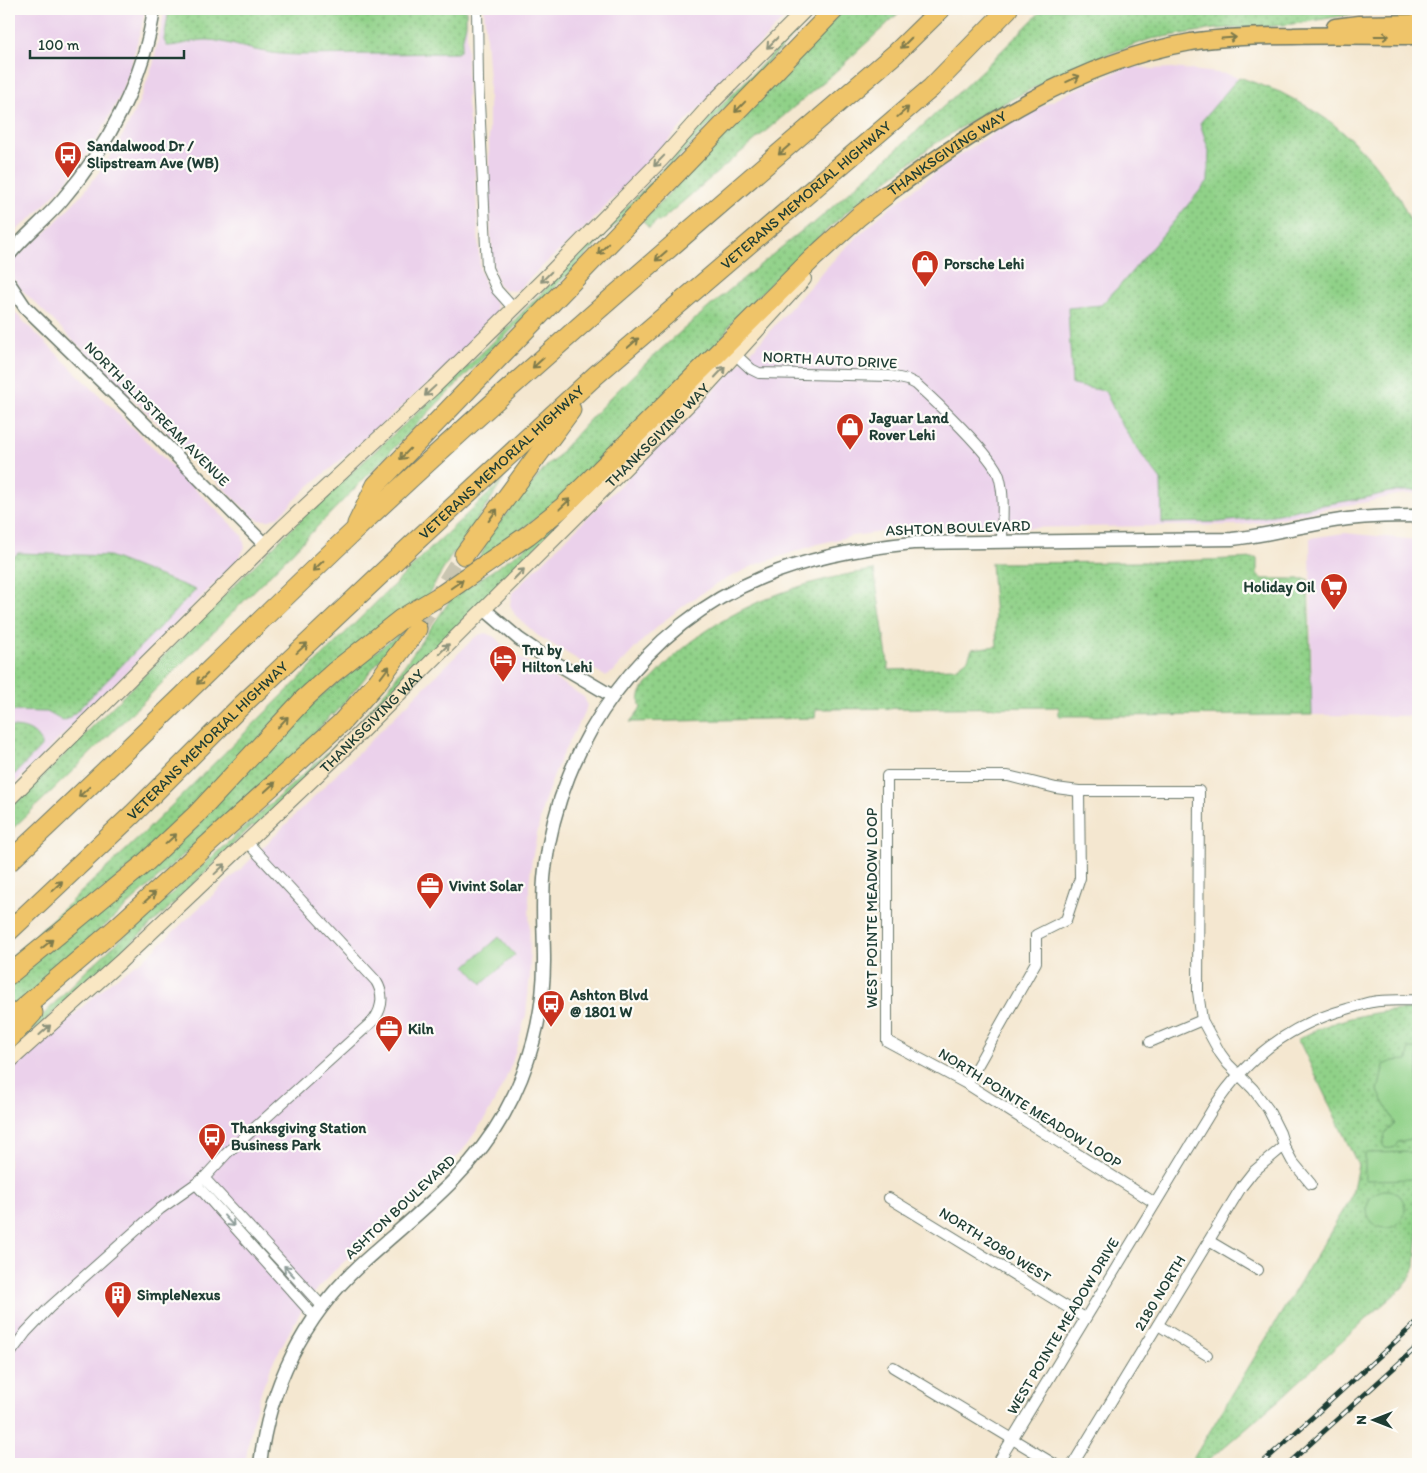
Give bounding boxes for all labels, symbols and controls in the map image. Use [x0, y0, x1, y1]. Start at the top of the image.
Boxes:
scale bar [30, 28, 184, 60]
one-way arrow [1374, 31, 1390, 41]
one-way arrow [1221, 33, 1237, 43]
text: 100 m [38, 36, 80, 54]
one-way arrow [765, 37, 778, 49]
one-way arrow [900, 37, 912, 49]
one-way arrow [1065, 74, 1080, 83]
one-way arrow [734, 101, 746, 113]
street label: THANKSGIVING WAY [884, 107, 1010, 200]
one-way arrow [896, 107, 909, 118]
street label: VETERANS MEMORIAL HIGHWAY [717, 117, 895, 273]
place label: Sandalwood Dr / Slipstream Ave (WB) [87, 137, 219, 173]
bus stop icon: Sandalwood Dr / Slipstream Ave (WB) [53, 140, 83, 179]
one-way arrow [777, 144, 790, 155]
one-way arrow [654, 154, 666, 166]
one-way arrow [597, 243, 609, 255]
shop icon: Porsche Lehi [910, 249, 940, 288]
one-way arrow [654, 250, 667, 261]
place label: Porsche Lehi [944, 255, 1025, 273]
one-way arrow [540, 271, 552, 283]
street label: NORTH SLIPSTREAM AVENUE [81, 338, 233, 490]
one-way arrow [627, 338, 640, 349]
street label: NORTH AUTO DRIVE [762, 347, 898, 373]
one-way arrow [532, 357, 545, 369]
one-way arrow [714, 366, 726, 379]
street label: THANKSGIVING WAY [602, 379, 714, 491]
street label: VETERANS MEMORIAL HIGHWAY [415, 381, 588, 543]
one-way arrow [424, 385, 436, 397]
place label: Jaguar Land Rover Lehi [868, 409, 949, 444]
shop icon: Jaguar Land Rover Lehi [835, 412, 865, 451]
one-way arrow [399, 448, 411, 460]
one-way arrow [559, 498, 572, 510]
one-way arrow [488, 508, 498, 522]
street label: ASHTON BOULEVARD [885, 516, 1031, 540]
one-way arrow [312, 560, 325, 572]
one-way arrow [513, 568, 525, 581]
supermarket icon: Holiday Oil [1319, 572, 1349, 611]
place label: Holiday Oil [1244, 578, 1316, 597]
one-way arrow [450, 579, 464, 589]
place label: Tru by Hilton Lehi [521, 641, 592, 676]
one-way arrow [295, 642, 308, 654]
one-way arrow [438, 643, 450, 655]
hotel icon: Tru by Hilton Lehi [488, 644, 518, 683]
street label: VETERANS MEMORIAL HIGHWAY [123, 657, 292, 824]
street label: THANKSGIVING WAY [316, 665, 428, 777]
one-way arrow [379, 666, 390, 679]
one-way arrow [195, 673, 208, 685]
one-way arrow [277, 716, 289, 728]
one-way arrow [264, 781, 277, 793]
one-way arrow [78, 786, 91, 798]
street label: WEST POINTE MEADOW LOOP [863, 807, 881, 1008]
one-way arrow [164, 833, 177, 845]
one-way arrow [213, 863, 226, 875]
office icon: Vivint Solar [415, 871, 445, 910]
place label: Vivint Solar [449, 877, 524, 895]
one-way arrow [51, 880, 63, 892]
one-way arrow [144, 891, 157, 903]
one-way arrow [40, 939, 53, 950]
place label: Ashton Blvd @ 1801 W [569, 986, 649, 1021]
bus stop icon: Ashton Blvd @ 1801 W [536, 989, 566, 1028]
office icon: Kiln [374, 1014, 404, 1053]
place label: Kiln [408, 1020, 435, 1038]
one-way arrow [39, 1024, 52, 1036]
street label: NORTH POINTE MEADOW LOOP [935, 1044, 1125, 1172]
place label: Thanksgiving Station Business Park [230, 1119, 367, 1154]
bus stop icon: Thanksgiving Station Business Park [197, 1122, 227, 1161]
street label: ASHTON BOULEVARD [341, 1151, 459, 1263]
street label: NORTH 2080 WEST [936, 1203, 1055, 1287]
one-way arrow [223, 1214, 235, 1227]
street label: WEST POINTE MEADOW DRIVE [1003, 1234, 1123, 1418]
street label: 2180 NORTH [1130, 1252, 1190, 1334]
one-way arrow [283, 1264, 295, 1277]
building icon: SimpleNexus [103, 1280, 133, 1319]
place label: SimpleNexus [137, 1286, 221, 1305]
north arrow [1350, 1396, 1400, 1446]
text: N [1353, 1415, 1370, 1425]

